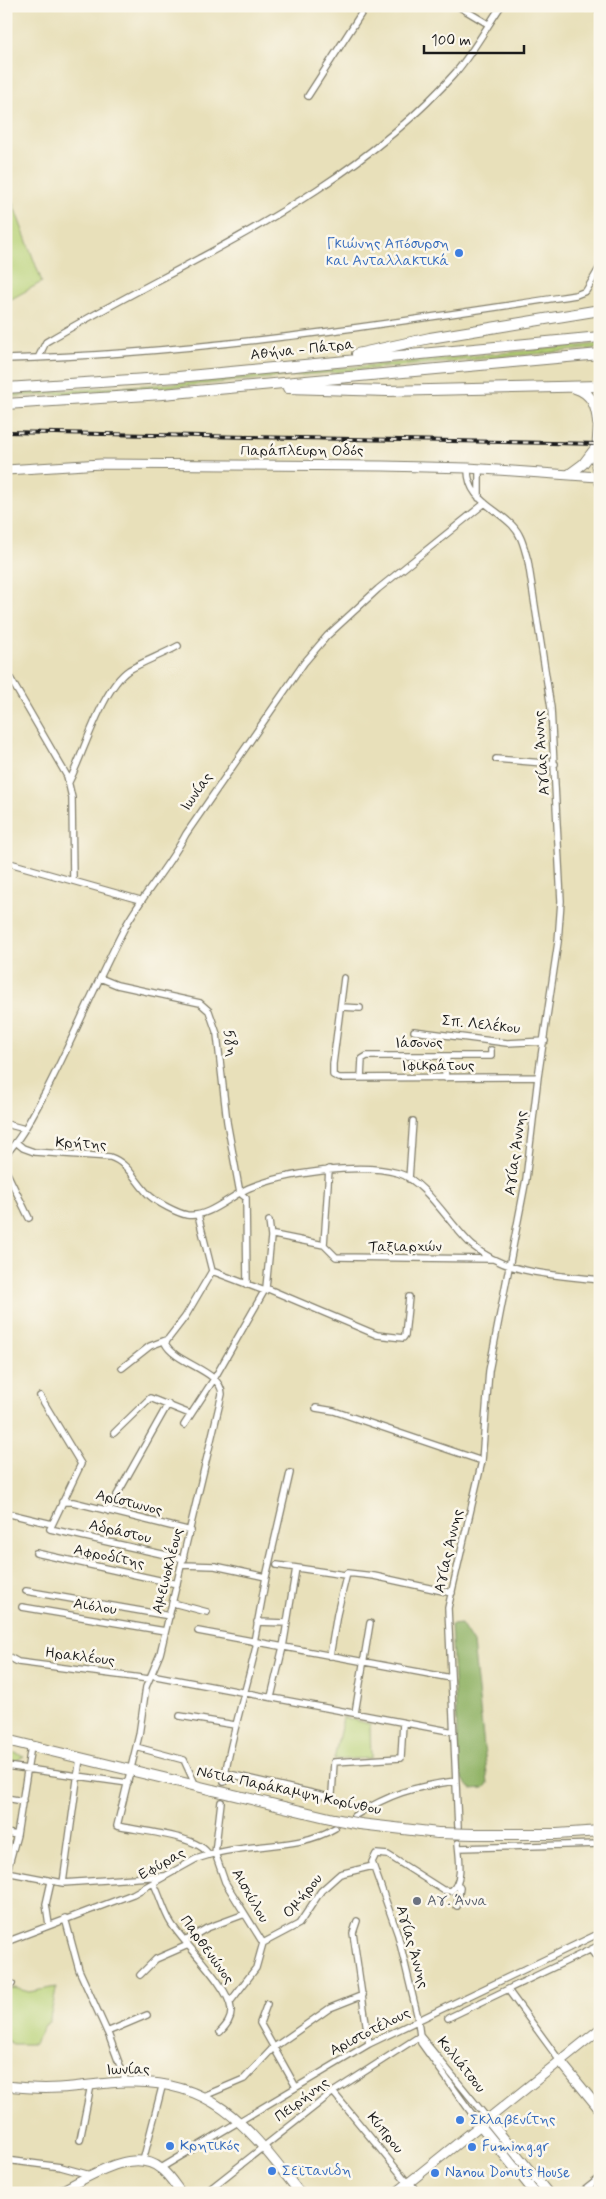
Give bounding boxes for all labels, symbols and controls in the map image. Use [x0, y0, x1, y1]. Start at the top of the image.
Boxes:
scale bar [424, 22, 524, 54]
text: 100 m [431, 31, 471, 51]
place label: Γκιώνης Απόσυρση και Ανταλλακτικά [326, 234, 450, 271]
marker: Γκιώνης Απόσυρση και Ανταλλακτικά [453, 247, 465, 259]
street label: Αθήνα - Πάτρα [249, 335, 355, 365]
street label: Παράπλευρη Οδός [241, 441, 364, 461]
street label: Αγίας Άννης [529, 709, 555, 796]
street label: Ιωνίας [176, 768, 218, 816]
street label: Σπ. Λελέκου [441, 1011, 521, 1039]
street label: 58η [218, 1028, 242, 1058]
street label: Ιάσονος [395, 1033, 443, 1053]
street label: Ιφικράτους [402, 1056, 475, 1076]
street label: Αγίας Άννης [500, 1109, 532, 1197]
street label: Κρήτης [55, 1133, 108, 1155]
street label: Ταξιαρχών [368, 1237, 442, 1257]
street label: Αρίστωνος [94, 1485, 165, 1521]
street label: Αγίας Άννης [430, 1507, 468, 1595]
street label: Αδράστου [87, 1515, 153, 1549]
street label: Αμεινοκλέους [148, 1526, 188, 1616]
street label: Αφροδίτης [72, 1540, 147, 1574]
street label: Αιόλου [72, 1594, 118, 1620]
street label: Ηρακλέους [44, 1643, 116, 1671]
street label: Νότια Παράκαμψη Κορίνθου [195, 1762, 383, 1820]
street label: Εφύρας [135, 1843, 189, 1885]
street label: Αισχύλου [227, 1865, 274, 1927]
street label: Ομήρου [278, 1869, 328, 1923]
place label: Αγ. Άννα [427, 1891, 488, 1911]
marker: Αγ. Άννα [411, 1895, 423, 1907]
street label: Αγίας Άννης [391, 1903, 433, 1991]
street label: Παρθενώνος [175, 1912, 239, 1989]
street label: Αριστοτέλους [326, 2003, 414, 2061]
street label: Κολιάτσου [432, 2033, 490, 2097]
street label: Ιωνίας [106, 2060, 150, 2080]
street label: Πειρήνης [271, 2073, 334, 2127]
street label: Κύπρου [362, 2108, 408, 2158]
place label: Σκλαβενίτης [470, 2110, 556, 2130]
marker: Σκλαβενίτης [454, 2114, 466, 2126]
place label: Κρητικός [180, 2136, 240, 2156]
place label: Fuming.gr [482, 2137, 550, 2157]
marker: Κρητικός [164, 2140, 176, 2152]
marker: Fuming.gr [466, 2141, 478, 2153]
place label: Σεϊτανιδη [282, 2161, 351, 2181]
place label: Nanou Donuts House [445, 2163, 570, 2183]
marker: Σεϊτανιδη [266, 2165, 278, 2177]
marker: Nanou Donuts House [429, 2167, 441, 2179]

